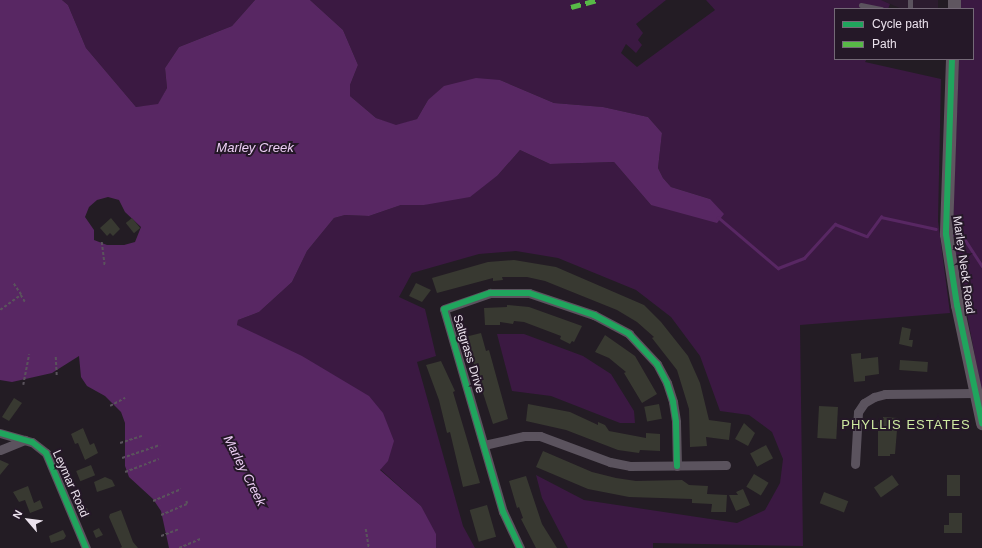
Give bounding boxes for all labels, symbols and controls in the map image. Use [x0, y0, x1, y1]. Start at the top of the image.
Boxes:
legend [834, 8, 974, 60]
text: Cycle path [872, 17, 929, 31]
text: Path [872, 37, 897, 51]
water label: Marley Creek [216, 140, 294, 156]
street label: Marley Neck Road [949, 215, 977, 315]
street label: Saltgrass Drive [449, 313, 487, 395]
district label: PHYLLIS ESTATES [841, 417, 971, 433]
water label: Marley Creek [220, 433, 268, 509]
street label: Leymar Road [49, 448, 91, 520]
north arrow [8, 500, 48, 540]
text: N [10, 508, 25, 521]

